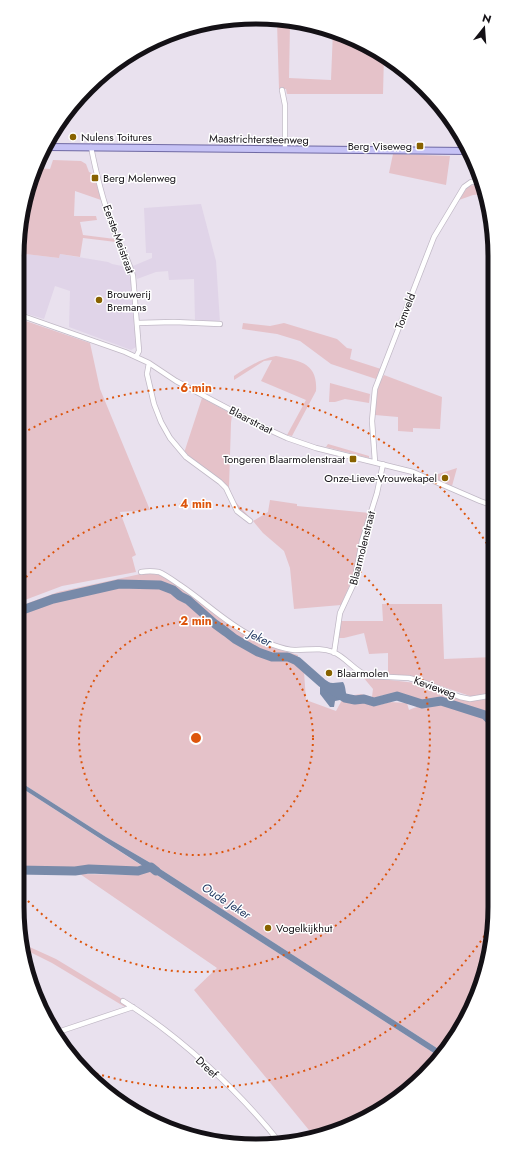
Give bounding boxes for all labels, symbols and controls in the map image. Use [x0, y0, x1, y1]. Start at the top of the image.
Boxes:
north arrow [464, 8, 504, 48]
text: N [480, 10, 493, 27]
place label: Nulens Toitures [81, 129, 153, 145]
street label: Maastrichtersteenweg [209, 130, 309, 148]
marker: Nulens Toitures [68, 132, 78, 142]
place label: Berg Viseweg [348, 138, 412, 154]
marker: Berg Viseweg [415, 141, 425, 151]
place label: Berg Molenweg [103, 170, 176, 186]
marker: Berg Molenweg [90, 173, 100, 183]
street label: Eerste-Meistraat [99, 202, 139, 276]
place label: Brouwerij Bremans [107, 286, 151, 315]
street label: Tomveld [391, 291, 419, 331]
marker: Brouwerij Bremans [94, 295, 104, 305]
text: 6 min [180, 379, 212, 397]
street label: Blaarstraat [226, 402, 276, 438]
place label: Tongeren Blaarmolenstraat [223, 451, 345, 467]
marker: Tongeren Blaarmolenstraat [348, 454, 358, 464]
place label: Onze-Lieve-Vrouwekapel [324, 470, 437, 486]
marker: Onze-Lieve-Vrouwekapel [440, 473, 450, 483]
text: 4 min [180, 495, 212, 513]
street label: Blaarmolenstraat [345, 509, 379, 587]
text: 2 min [180, 612, 212, 630]
water label: Jeker [244, 624, 275, 652]
place label: Blaarmolen [337, 665, 389, 681]
marker: Blaarmolen [324, 668, 334, 678]
street label: Kevieweg [412, 672, 458, 702]
centre of rings [189, 731, 203, 745]
water label: Oude Jeker [198, 878, 255, 924]
place label: Vogelkijkhut [276, 920, 333, 936]
marker: Vogelkijkhut [263, 923, 273, 933]
street label: Dreef [192, 1052, 222, 1082]

